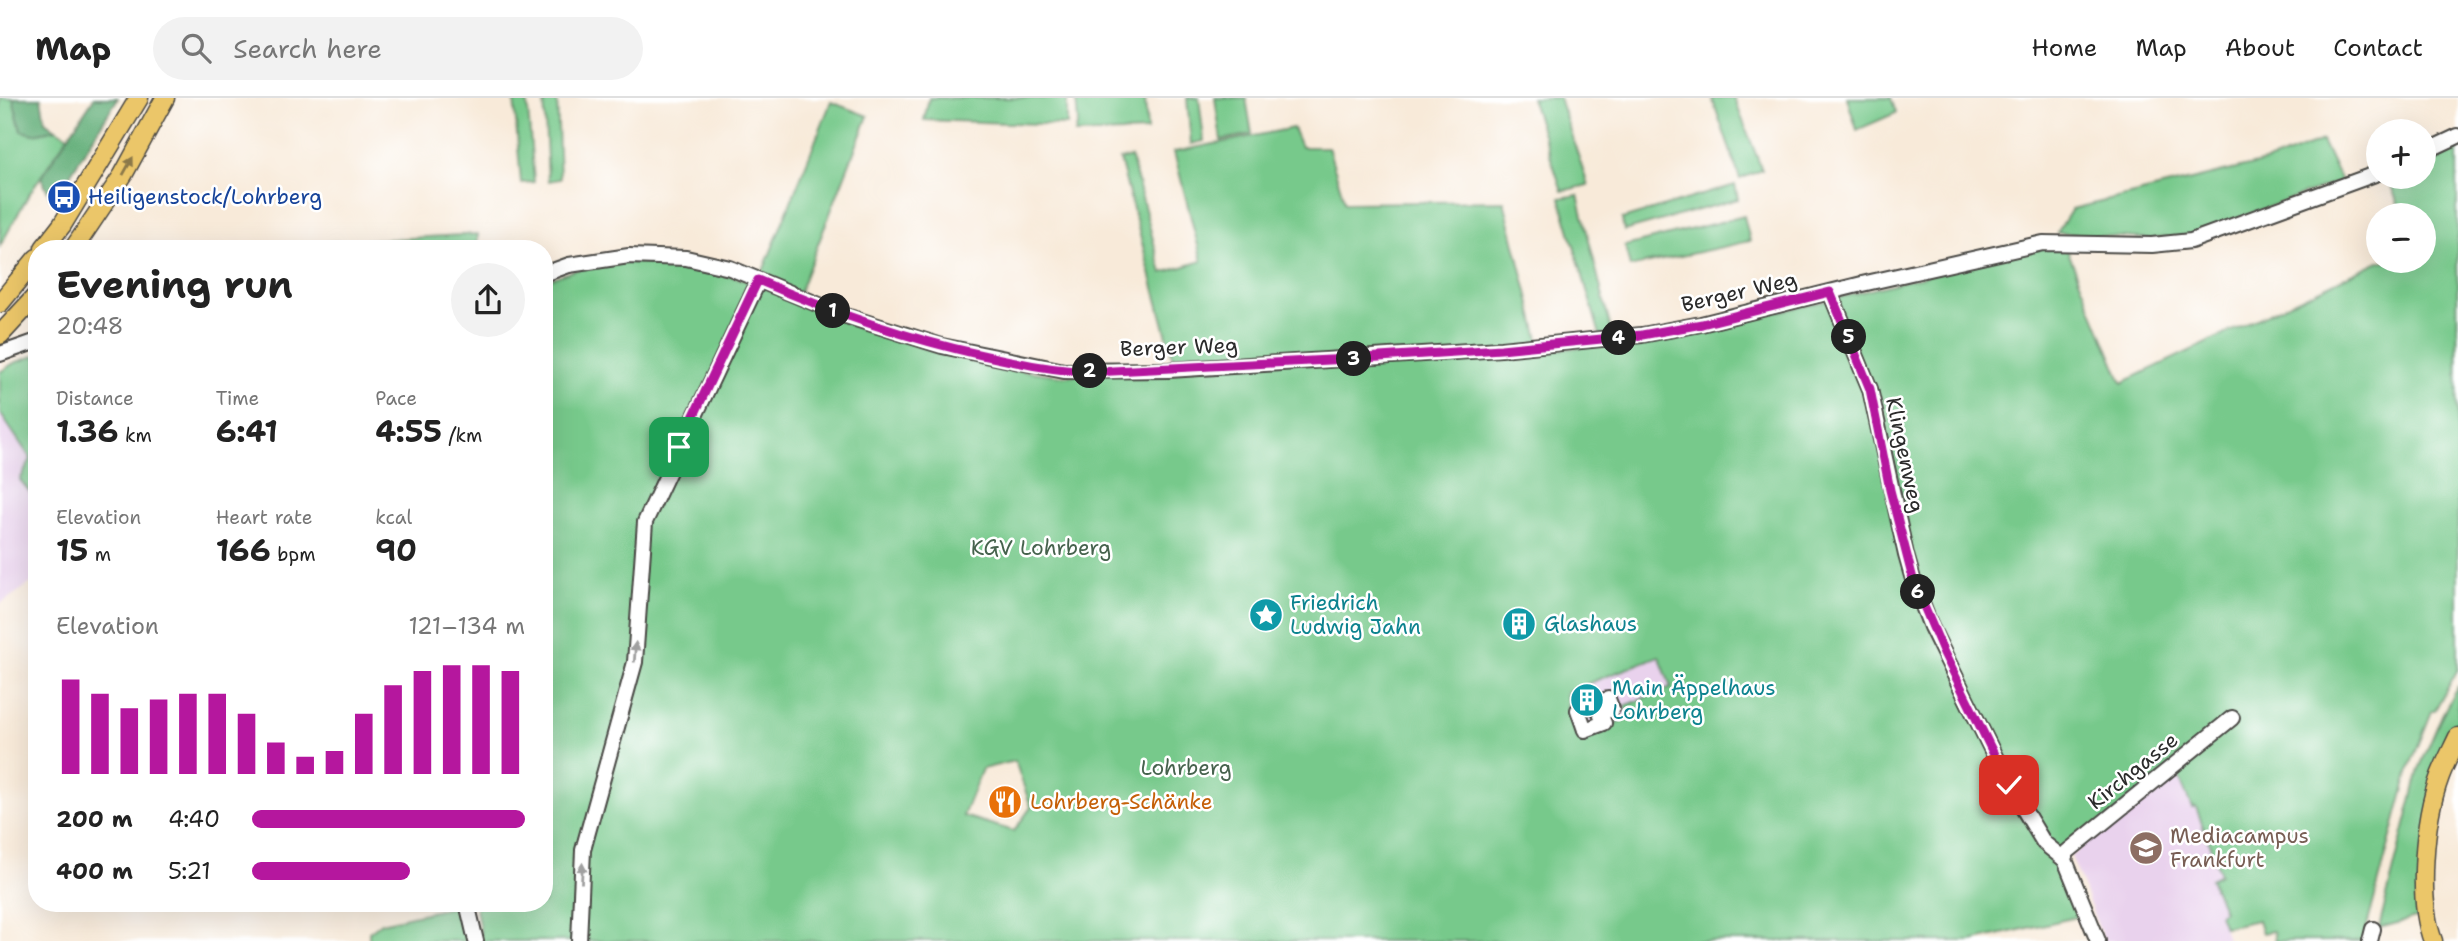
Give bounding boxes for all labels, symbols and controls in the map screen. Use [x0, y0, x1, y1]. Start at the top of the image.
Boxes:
search box [153, 17, 643, 80]
text: Map [35, 26, 111, 71]
icon: search [177, 29, 215, 67]
text: Search here [233, 31, 382, 66]
text: Home [2031, 32, 2097, 64]
text: Map [2135, 32, 2187, 64]
text: About [2225, 32, 2295, 64]
text: Contact [2333, 32, 2423, 64]
map controls [2366, 119, 2436, 273]
button: + [2366, 119, 2436, 189]
one-way arrow [122, 156, 134, 175]
bus stop icon: Heiligenstock/Lohrberg [45, 178, 83, 216]
place label: Heiligenstock/Lohrberg [88, 183, 322, 211]
button: − [2366, 203, 2436, 273]
text: Evening run [56, 259, 293, 310]
button: share [451, 263, 525, 337]
street label: Berger Weg [1678, 265, 1800, 319]
pin: 1 [816, 294, 850, 328]
text: 1 [828, 298, 837, 323]
text: 20:48 [56, 311, 124, 341]
pin: 4 [1602, 320, 1636, 356]
pin: 5 [1832, 320, 1867, 354]
text: 5 [1843, 324, 1854, 349]
text: 4 [1612, 325, 1625, 350]
street label: Berger Weg [1120, 331, 1238, 363]
pin: 3 [1336, 342, 1372, 376]
text: 3 [1347, 346, 1360, 371]
pin: 2 [1072, 354, 1108, 388]
text: 2 [1083, 358, 1096, 383]
text: Distance [56, 386, 134, 411]
text: Time [216, 386, 259, 411]
text: Pace [375, 386, 417, 411]
street label: Klingenweg [1879, 395, 1931, 515]
text: 1.36 [56, 411, 119, 452]
text: 6:41 [216, 411, 278, 452]
text: 4:55 [375, 411, 442, 452]
pin [649, 417, 709, 477]
text: km [119, 423, 152, 448]
text: /km [442, 423, 482, 448]
icon: arrive [660, 428, 698, 466]
text: Elevation [56, 505, 141, 530]
text: Heart rate [216, 505, 312, 530]
text: kcal [375, 505, 412, 530]
text: 15 [56, 530, 88, 571]
text: 166 [216, 530, 271, 571]
text: 90 [375, 530, 417, 571]
park label: KGV Lohrberg [971, 534, 1111, 562]
text: m [88, 542, 111, 567]
text: bpm [271, 542, 316, 567]
pin: 6 [1900, 574, 1936, 610]
text: 6 [1911, 579, 1924, 604]
place label: Friedrich Ludwig Jahn [1290, 589, 1421, 641]
place icon: Friedrich Ludwig Jahn [1247, 596, 1285, 634]
building icon: Glashaus [1500, 605, 1538, 643]
place label: Glashaus [1544, 610, 1637, 638]
text: Elevation [56, 611, 159, 641]
text: 121–134 m [408, 611, 525, 641]
one-way arrow [630, 641, 641, 663]
place label: Main Äppelhaus Lohrberg [1612, 674, 1776, 726]
building icon: Main Äppelhaus Lohrberg [1568, 681, 1606, 719]
street label: Kirchgasse [2082, 726, 2184, 816]
park label: Lohrberg [1140, 754, 1232, 782]
pin [1979, 755, 2039, 815]
icon: check [1990, 766, 2028, 804]
restaurant icon: Lohrberg-Schänke [986, 783, 1024, 821]
place label: Lohrberg-Schänke [1030, 788, 1213, 816]
text: 200 m [56, 804, 133, 834]
text: 4:40 [168, 804, 220, 834]
place label: Mediacampus Frankfurt [2170, 822, 2309, 874]
school or university icon: Mediacampus Frankfurt [2127, 829, 2165, 867]
text: 400 m [56, 856, 133, 886]
text: 5:21 [168, 856, 211, 886]
one-way arrow [576, 862, 587, 884]

